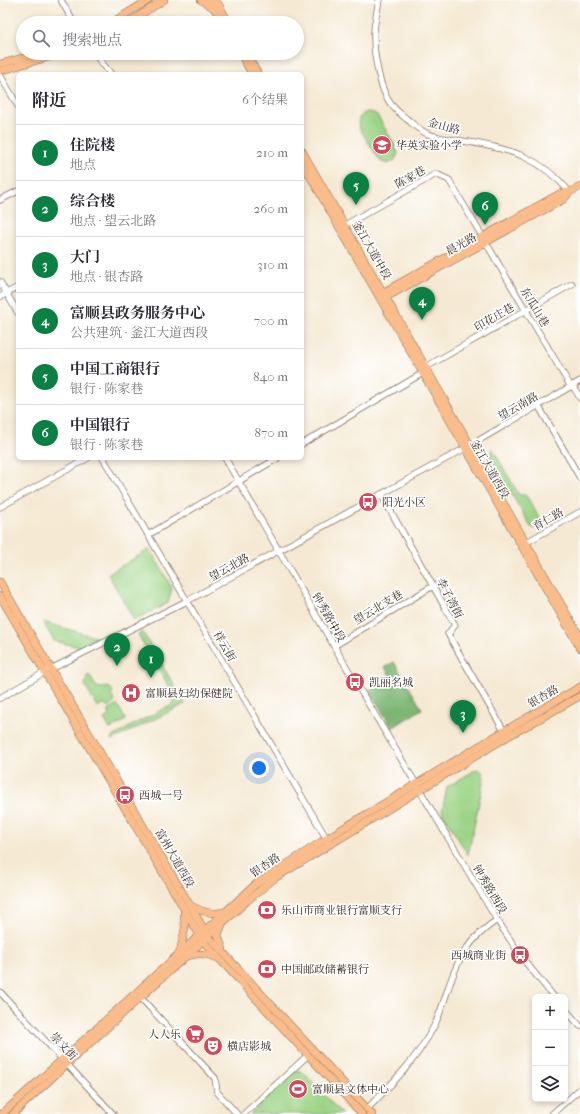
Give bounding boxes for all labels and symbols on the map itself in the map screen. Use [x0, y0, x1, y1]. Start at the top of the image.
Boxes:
street label: 金山路 [426, 116, 461, 137]
school or university icon: 华英实验小学 [371, 134, 393, 156]
place label: 华英实验小学 [396, 139, 462, 152]
street label: 陈家巷 [393, 164, 428, 191]
pin: 5 [343, 172, 369, 205]
pin: 6 [472, 192, 498, 225]
street label: 釜江大道中段 [349, 218, 394, 282]
street label: 晨光路 [444, 231, 479, 258]
street label: 东瓜山巷 [518, 285, 551, 329]
pin: 4 [409, 287, 435, 320]
street label: 印花庄巷 [472, 301, 517, 334]
street label: 望云南路 [496, 390, 541, 423]
street label: 釜江大道西段 [467, 437, 512, 501]
bus stop icon: 阳光小区 [357, 491, 379, 513]
place label: 阳光小区 [382, 496, 426, 509]
street label: 育仁路 [531, 506, 566, 533]
street label: 望云北路 [207, 551, 252, 584]
street label: 李子湾街 [434, 576, 465, 621]
street label: 望云北支巷 [351, 588, 405, 627]
street label: 钟秀路中段 [309, 590, 348, 644]
street label: 祥云街 [211, 629, 238, 664]
pin: 2 [104, 633, 130, 666]
pin: 1 [138, 645, 164, 678]
bus stop icon: 凯丽名城 [344, 671, 366, 693]
place label: 凯丽名城 [369, 676, 413, 689]
hospital icon: 富顺县妇幼保健院 [120, 682, 142, 704]
street label: 银杏路 [526, 683, 561, 710]
place label: 富顺县妇幼保健院 [145, 687, 233, 700]
pin: 3 [450, 700, 476, 733]
your location [249, 758, 269, 778]
bus stop icon: 西城一号 [114, 784, 136, 806]
place label: 西城一号 [139, 789, 183, 802]
street label: 富州大道西段 [152, 826, 197, 890]
street label: 银杏路 [248, 851, 283, 880]
street label: 钟秀路西段 [470, 862, 509, 916]
bank icon: 乐山市商业银行富顺支行 [256, 899, 278, 921]
place label: 乐山市商业银行富顺支行 [281, 904, 402, 917]
bus stop icon: 西城商业街 [509, 944, 531, 966]
place label: 西城商业街 [451, 949, 506, 962]
bank icon: 中国邮政储蓄银行 [256, 958, 278, 980]
place label: 中国邮政储蓄银行 [281, 963, 369, 976]
supermarket icon: 人人乐 [184, 1023, 206, 1045]
place label: 人人乐 [148, 1028, 181, 1041]
street label: 崇文街 [48, 1030, 80, 1063]
theatre icon: 横店影城 [202, 1035, 224, 1057]
place label: 横店影城 [227, 1040, 271, 1053]
sports icon: 富顺县文体中心 [287, 1078, 309, 1100]
place label: 富顺县文体中心 [312, 1083, 389, 1096]

